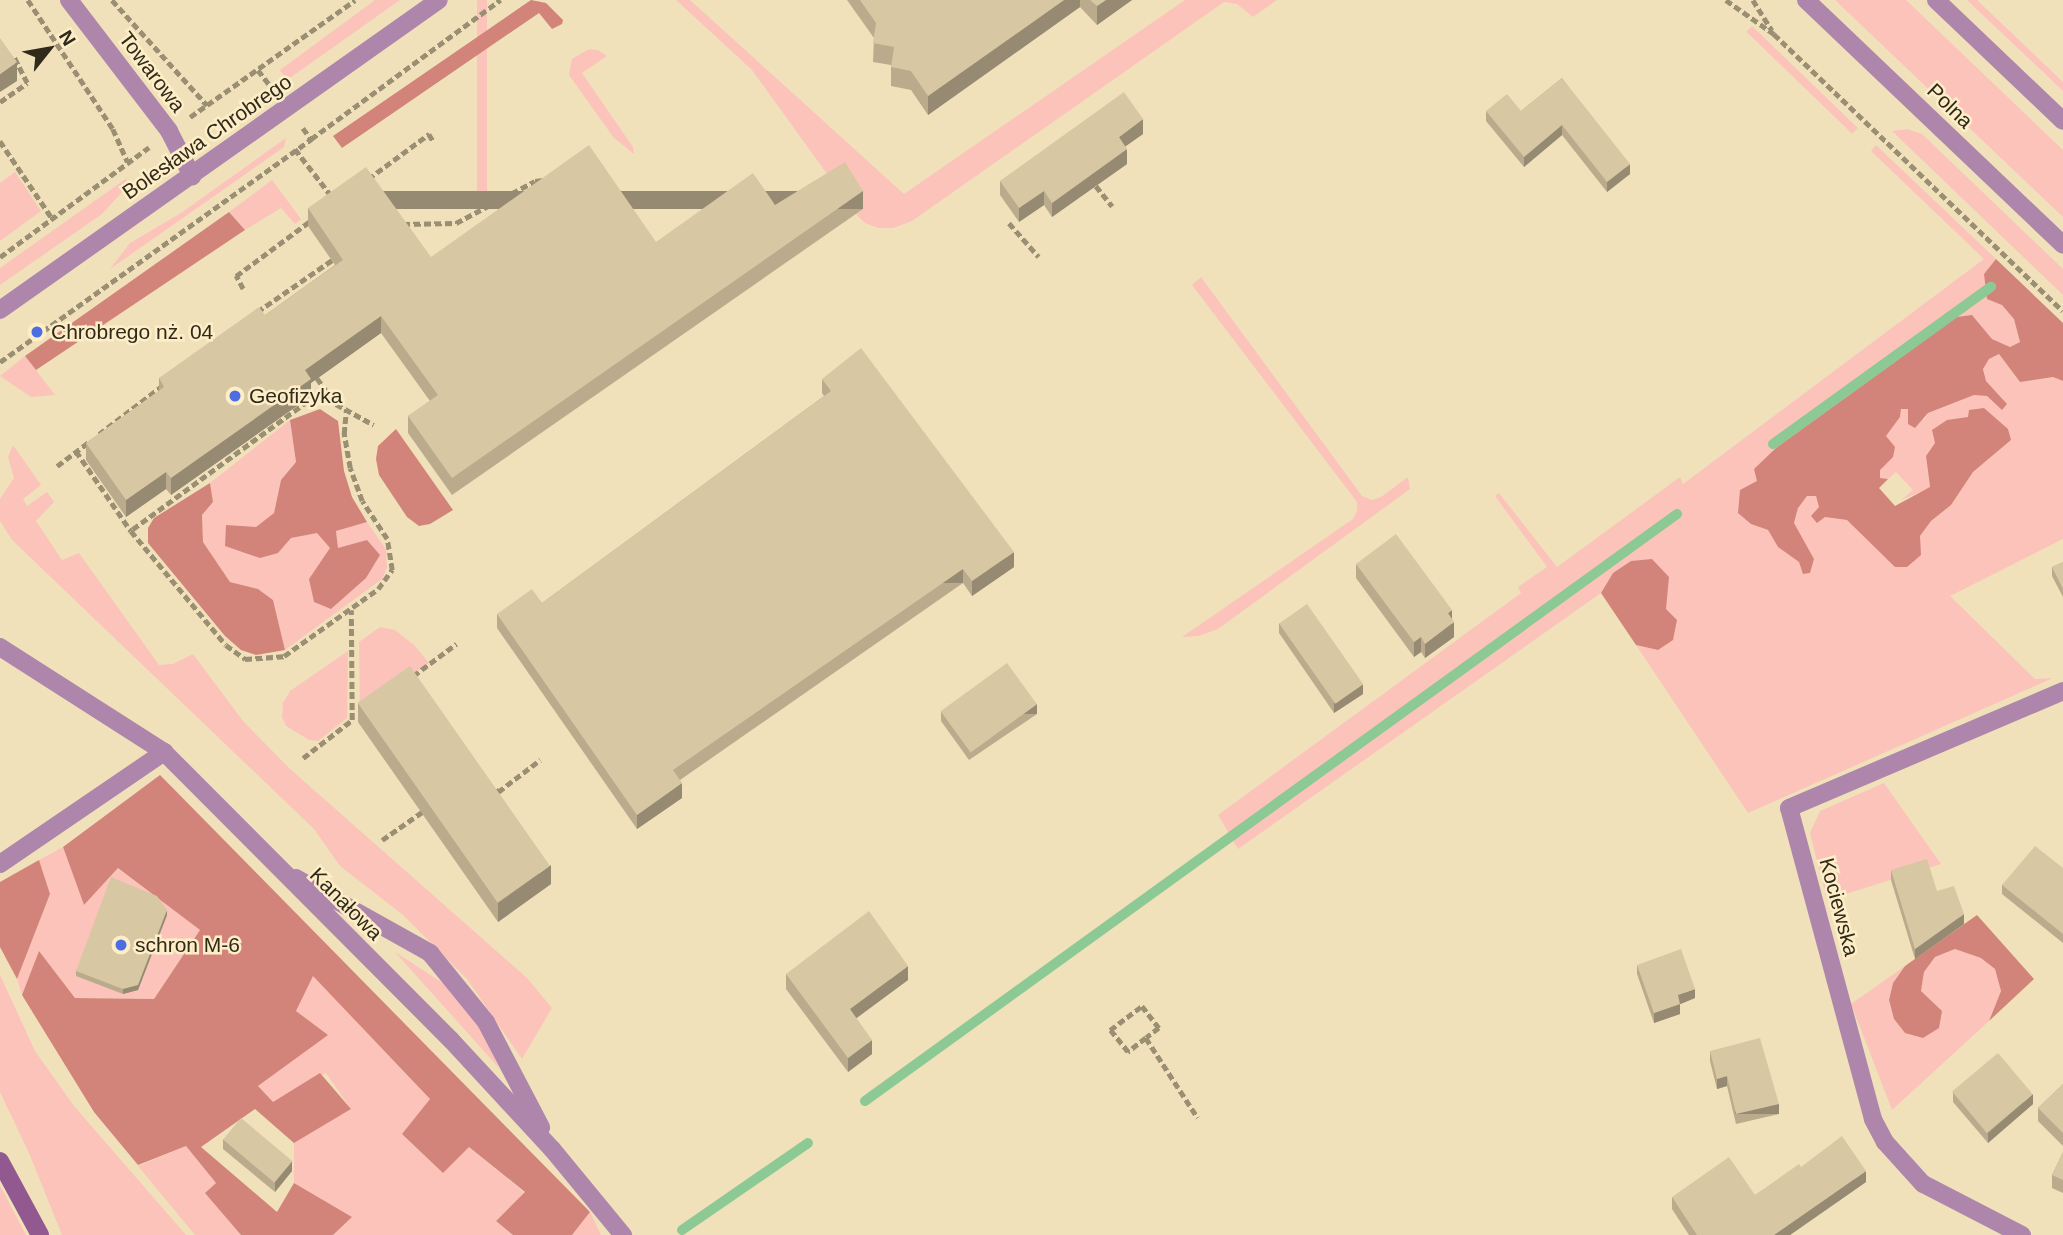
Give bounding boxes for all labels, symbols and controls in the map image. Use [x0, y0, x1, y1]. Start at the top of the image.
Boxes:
north arrow [14, 14, 84, 84]
text: N [55, 27, 80, 49]
street label: Towarowa [113, 27, 191, 117]
street label: Bolesława Chrobrego [118, 69, 296, 205]
street label: Polna [1922, 78, 1978, 134]
place label: Chrobrego nż. 04 [51, 319, 213, 345]
marker: Chrobrego nż. 04 [29, 324, 45, 340]
place label: Geofizyka [249, 383, 342, 409]
marker: Geofizyka [227, 388, 243, 404]
street label: Kociewska [1814, 855, 1864, 959]
street label: Kanałowa [304, 862, 388, 946]
place label: schron M-6 [135, 932, 240, 958]
marker: schron M-6 [113, 937, 129, 953]

